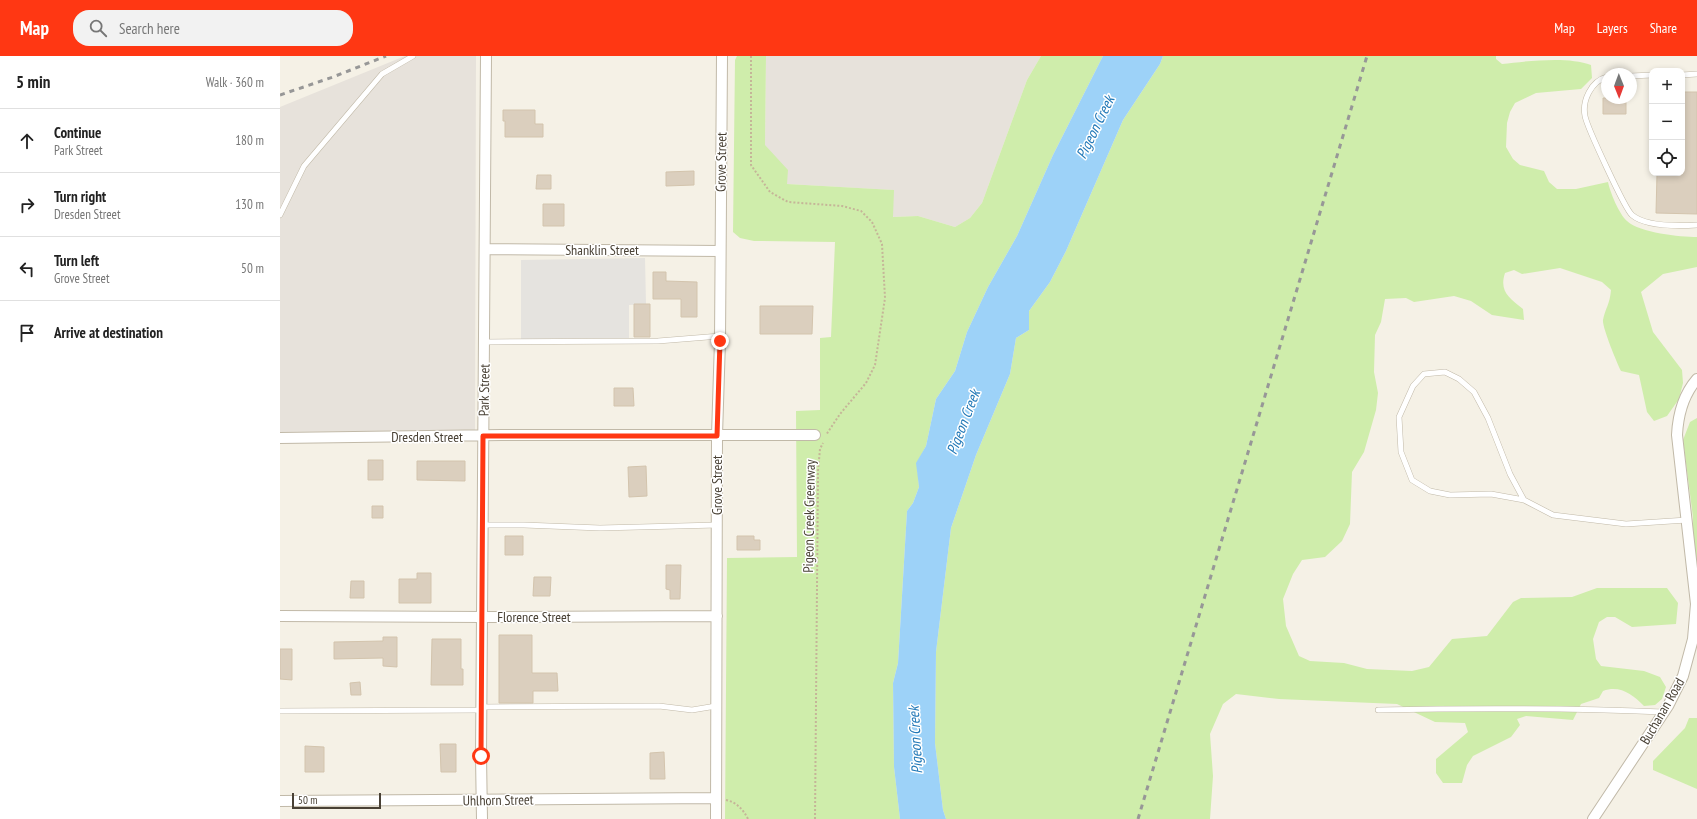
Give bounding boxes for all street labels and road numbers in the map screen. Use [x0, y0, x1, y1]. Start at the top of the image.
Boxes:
street label: Grove Street [711, 132, 731, 192]
street label: Shanklin Street [565, 241, 639, 259]
street label: Park Street [475, 363, 493, 416]
street label: Dresden Street [391, 428, 463, 446]
street label: Grove Street [708, 455, 726, 515]
street label: Pigeon Creek Greenway [799, 458, 819, 573]
street label: Florence Street [497, 608, 571, 626]
street label: Buchanan Road [1636, 674, 1688, 748]
street label: Uhlhorn Street [462, 790, 534, 810]

